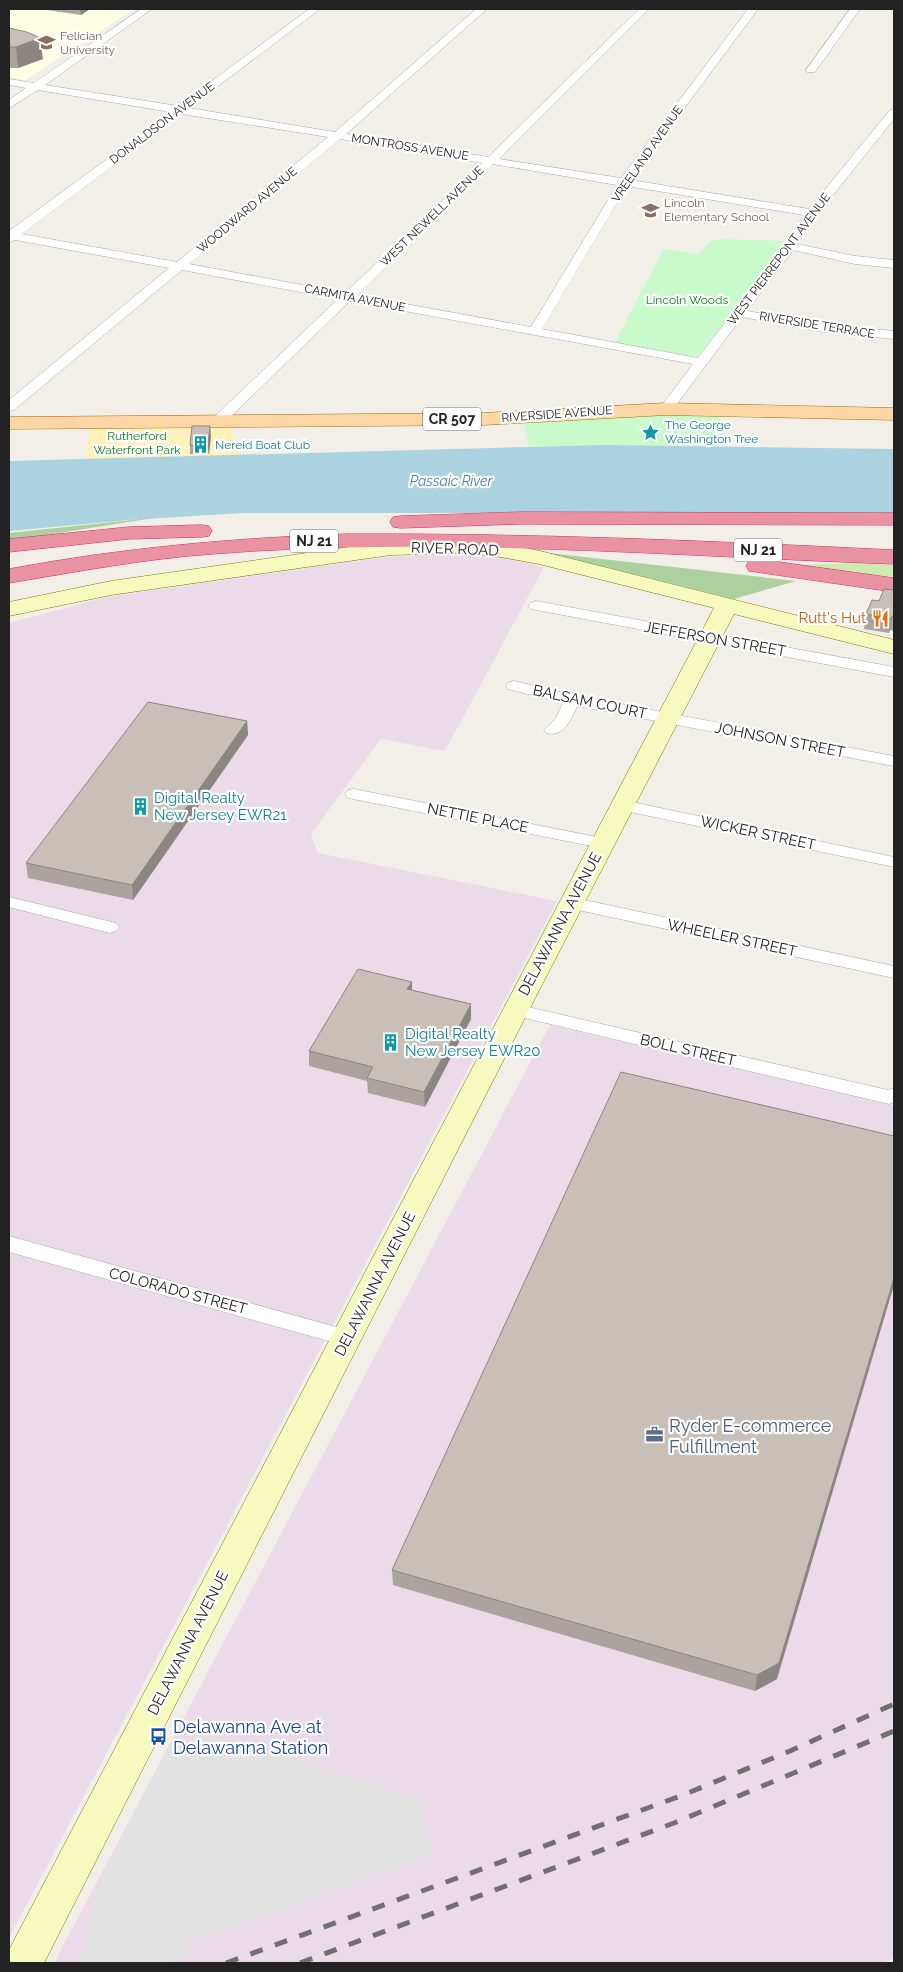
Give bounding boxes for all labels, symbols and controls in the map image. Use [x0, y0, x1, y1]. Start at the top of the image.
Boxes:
place label: Felician University [60, 29, 115, 57]
school or university icon: Felician University [36, 33, 56, 53]
street label: DONALDSON AVENUE [107, 79, 217, 167]
street label: VREELAND AVENUE [608, 103, 686, 205]
street label: MONTROSS AVENUE [350, 131, 470, 163]
street label: WEST NEWELL AVENUE [377, 163, 487, 269]
street label: WOODWARD AVENUE [194, 164, 300, 256]
street label: WEST PIERREPONT AVENUE [725, 190, 833, 328]
place label: Lincoln Elementary School [664, 196, 770, 224]
school or university icon: Lincoln Elementary School [640, 200, 660, 220]
street label: CARMITA AVENUE [303, 281, 407, 315]
park label: Lincoln Woods [646, 293, 728, 307]
street label: RIVERSIDE TERRACE [758, 309, 876, 341]
street label: RIVERSIDE AVENUE [501, 403, 613, 425]
road number: CR 507 [423, 408, 481, 430]
place label: The George Washington Tree [665, 418, 758, 446]
place icon: The George Washington Tree [641, 422, 661, 442]
park label: Rutherford Waterfront Park [93, 429, 181, 457]
building icon: Nereid Boat Club [191, 435, 211, 455]
place label: Nereid Boat Club [215, 438, 310, 452]
water label: Passaic River [410, 473, 494, 489]
road number: NJ 21 [290, 530, 338, 552]
street label: RIVER ROAD [411, 538, 500, 560]
road number: NJ 21 [734, 538, 782, 562]
restaurant icon: Rutt's Hut [870, 608, 890, 628]
place label: Rutt's Hut [798, 609, 866, 627]
street label: JEFFERSON STREET [642, 618, 788, 660]
street label: BALSAM COURT [531, 681, 649, 723]
street label: JOHNSON STREET [713, 719, 847, 761]
place label: Digital Realty New Jersey EWR21 [154, 789, 287, 824]
building icon: Digital Realty New Jersey EWR21 [130, 797, 150, 817]
street label: NETTIE PLACE [426, 799, 530, 837]
street label: WICKER STREET [699, 812, 817, 854]
street label: DELAWANNA AVENUE [515, 849, 605, 999]
street label: WHEELER STREET [666, 915, 798, 961]
place label: Digital Realty New Jersey EWR20 [405, 1025, 540, 1060]
street label: BOLL STREET [638, 1030, 738, 1070]
building icon: Digital Realty New Jersey EWR20 [381, 1033, 401, 1053]
street label: DELAWANNA AVENUE [331, 1209, 419, 1359]
street label: COLORADO STREET [107, 1264, 249, 1318]
place label: Ryder E-commerce Fulfillment [669, 1415, 832, 1457]
office icon: Ryder E-commerce Fulfillment [645, 1425, 665, 1445]
street label: DELAWANNA AVENUE [144, 1568, 232, 1718]
place label: Delawanna Ave at Delawanna Station [173, 1716, 328, 1758]
bus stop icon: Delawanna Ave at Delawanna Station [149, 1726, 169, 1746]

